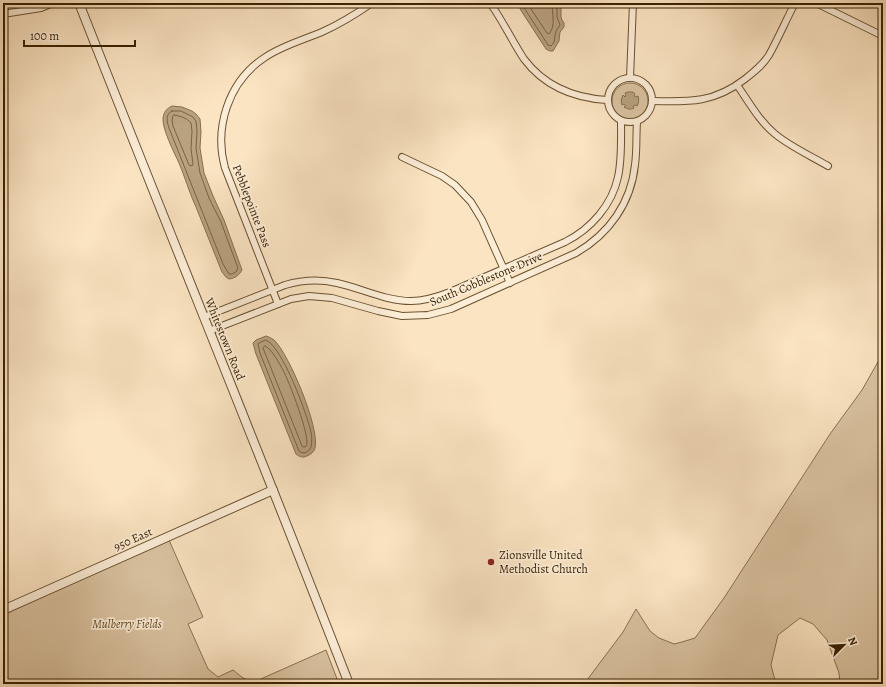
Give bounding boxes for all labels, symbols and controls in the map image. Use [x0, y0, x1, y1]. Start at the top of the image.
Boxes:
scale bar [24, 22, 135, 48]
text: 100 m [30, 28, 59, 44]
street label: Pebblepointe Pass [229, 162, 275, 250]
street label: South Cobblestone Drive [427, 248, 545, 310]
street label: Whitestown Road [201, 295, 249, 383]
street label: 950 East [111, 523, 155, 555]
place label: Zionsville United Methodist Church [499, 547, 589, 577]
marker: Zionsville United Methodist Church [486, 557, 496, 567]
park label: Mulberry Fields [92, 616, 162, 632]
north arrow [824, 625, 864, 665]
text: N [844, 634, 861, 648]

